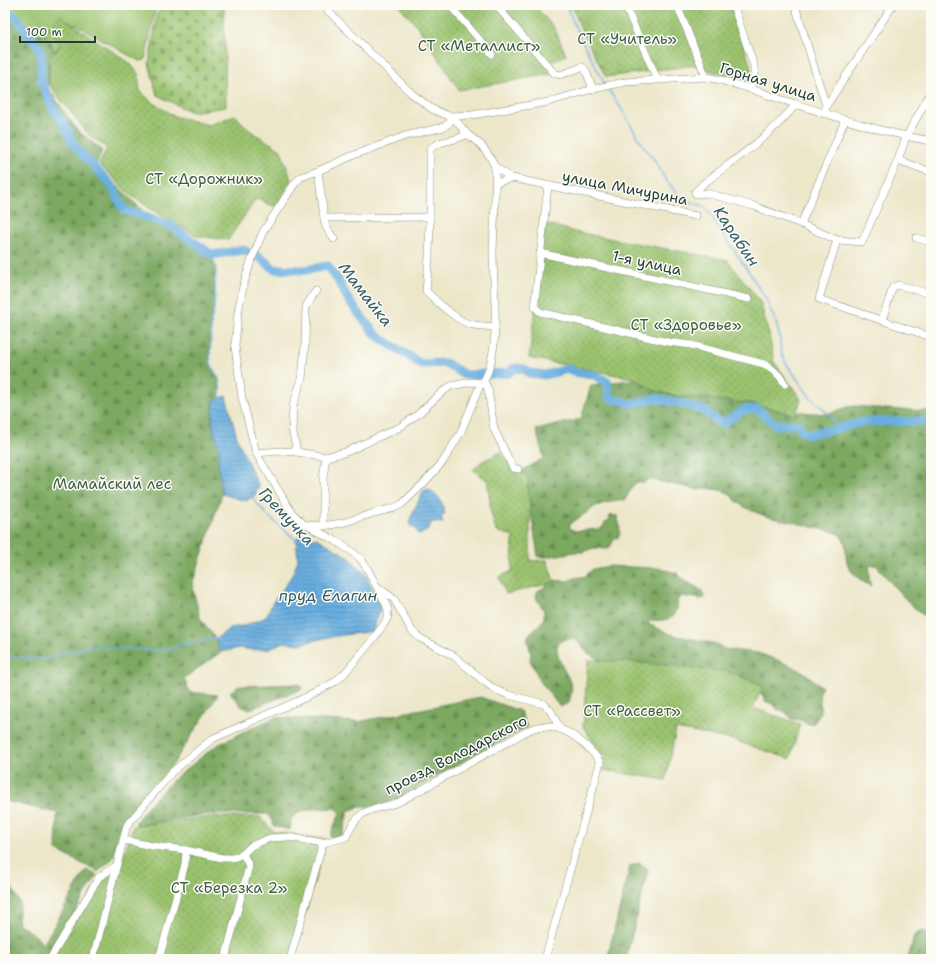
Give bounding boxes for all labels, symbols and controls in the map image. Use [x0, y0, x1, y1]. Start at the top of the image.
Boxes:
scale bar [20, 18, 95, 44]
text: 100 m [26, 24, 62, 40]
park label: СТ «Учитель» [577, 29, 677, 49]
park label: СТ «Металлист» [418, 36, 540, 56]
street label: Горная улица [717, 58, 819, 106]
street label: улица Мичурина [561, 166, 690, 210]
park label: СТ «Дорожник» [145, 169, 263, 189]
water label: Карабин [709, 202, 764, 270]
street label: 1-я улица [610, 246, 684, 280]
water label: Мамайка [334, 258, 398, 331]
park label: СТ «Здоровье» [631, 315, 741, 335]
park label: Мамайский лес [53, 474, 171, 494]
water label: Гремучка [254, 482, 319, 550]
water label: пруд Елагин [279, 585, 377, 606]
park label: СТ «Рассвет» [583, 701, 681, 721]
street label: проезд Володарского [381, 710, 531, 800]
park label: СТ «Березка 2» [171, 878, 287, 898]

